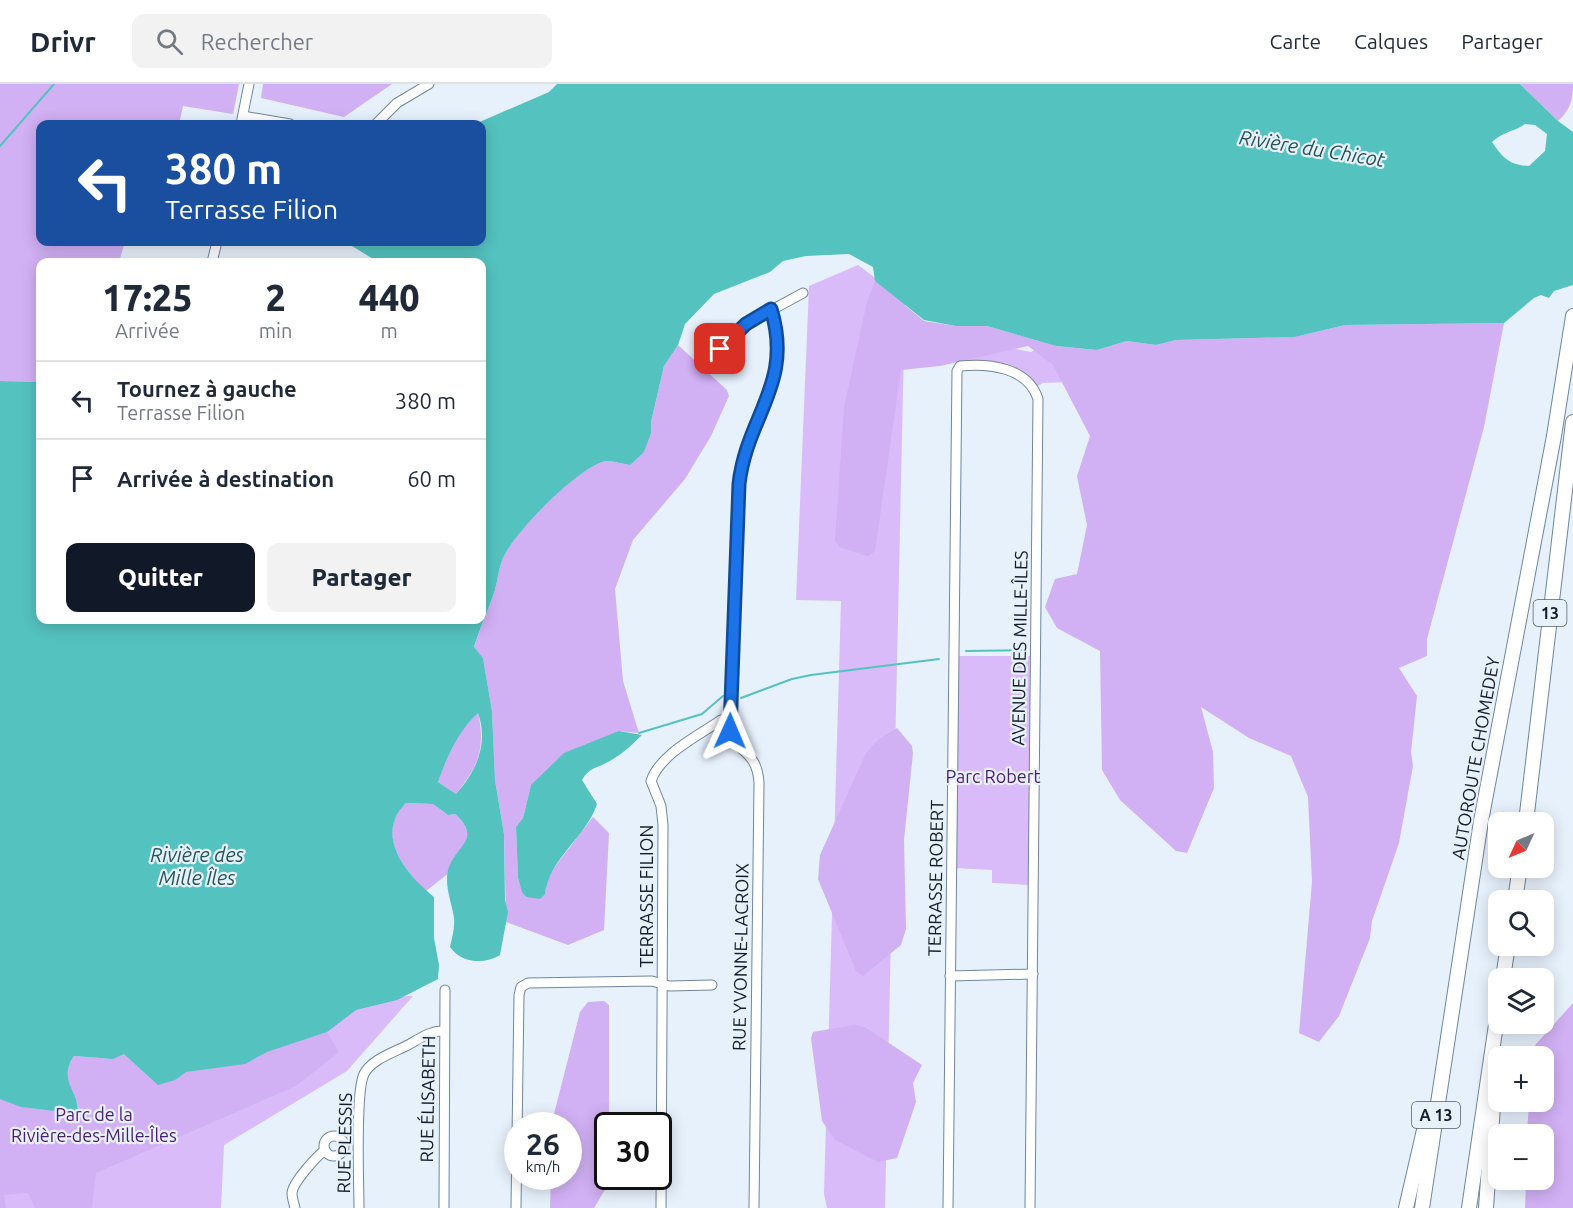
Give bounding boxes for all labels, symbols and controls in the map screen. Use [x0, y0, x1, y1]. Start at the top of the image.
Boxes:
search box [132, 14, 552, 68]
icon: search [153, 25, 186, 58]
text: Drivr [30, 26, 96, 57]
text: Rechercher [201, 29, 313, 54]
text: Carte [1270, 29, 1321, 53]
text: Calques [1354, 29, 1428, 53]
text: Partager [1461, 29, 1543, 53]
water label: Rivière du Chicot [1238, 125, 1387, 171]
icon: left [66, 144, 144, 222]
text: 380 m [165, 145, 282, 192]
text: Terrasse Filion [165, 194, 338, 224]
text: 17:25 [102, 277, 192, 318]
text: 2 [265, 277, 286, 318]
text: 440 [359, 277, 420, 318]
text: Arrivée [115, 319, 180, 342]
text: min [259, 319, 292, 342]
text: m [381, 319, 398, 342]
pin [694, 323, 745, 374]
icon: arrive [703, 332, 736, 365]
text: Tournez à gauche [117, 376, 297, 401]
icon: left [66, 384, 99, 417]
text: 380 m [395, 388, 456, 413]
text: Terrasse Filion [117, 401, 245, 424]
icon: arrive [66, 462, 99, 495]
text: Arrivée à destination [117, 466, 334, 491]
text: 60 m [407, 466, 456, 491]
button: Quitter [66, 543, 255, 612]
button: Partager [267, 543, 456, 612]
street label: AVENUE DES MILLE-ÎLES [1006, 550, 1031, 746]
road number: 13 [1534, 600, 1566, 626]
street label: AUTOROUTE CHOMEDEY [1447, 654, 1503, 861]
position arrow [698, 699, 762, 763]
park label: Parc Robert [945, 766, 1041, 786]
street label: TERRASSE ROBERT [924, 800, 946, 956]
north arrow [1488, 812, 1554, 878]
map controls [1488, 812, 1554, 1190]
street label: TERRASSE FILION [636, 825, 656, 967]
water label: Rivière des Mille Îles [150, 843, 244, 889]
street label: RUE YVONNE-LACROIX [728, 863, 752, 1051]
button: search [1488, 890, 1554, 956]
button: layers [1488, 968, 1554, 1034]
street label: RUE ÉLISABETH [415, 1035, 438, 1163]
button: + [1488, 1046, 1554, 1112]
street label: RUE PLESSIS [333, 1093, 355, 1193]
road number: A 13 [1412, 1102, 1460, 1128]
park label: Parc de la Rivière-des-Mille-Îles [11, 1104, 177, 1145]
speed limit sign: 30 [594, 1112, 672, 1190]
button: − [1488, 1124, 1554, 1190]
text: 26 [526, 1127, 560, 1161]
text: km/h [526, 1158, 560, 1175]

